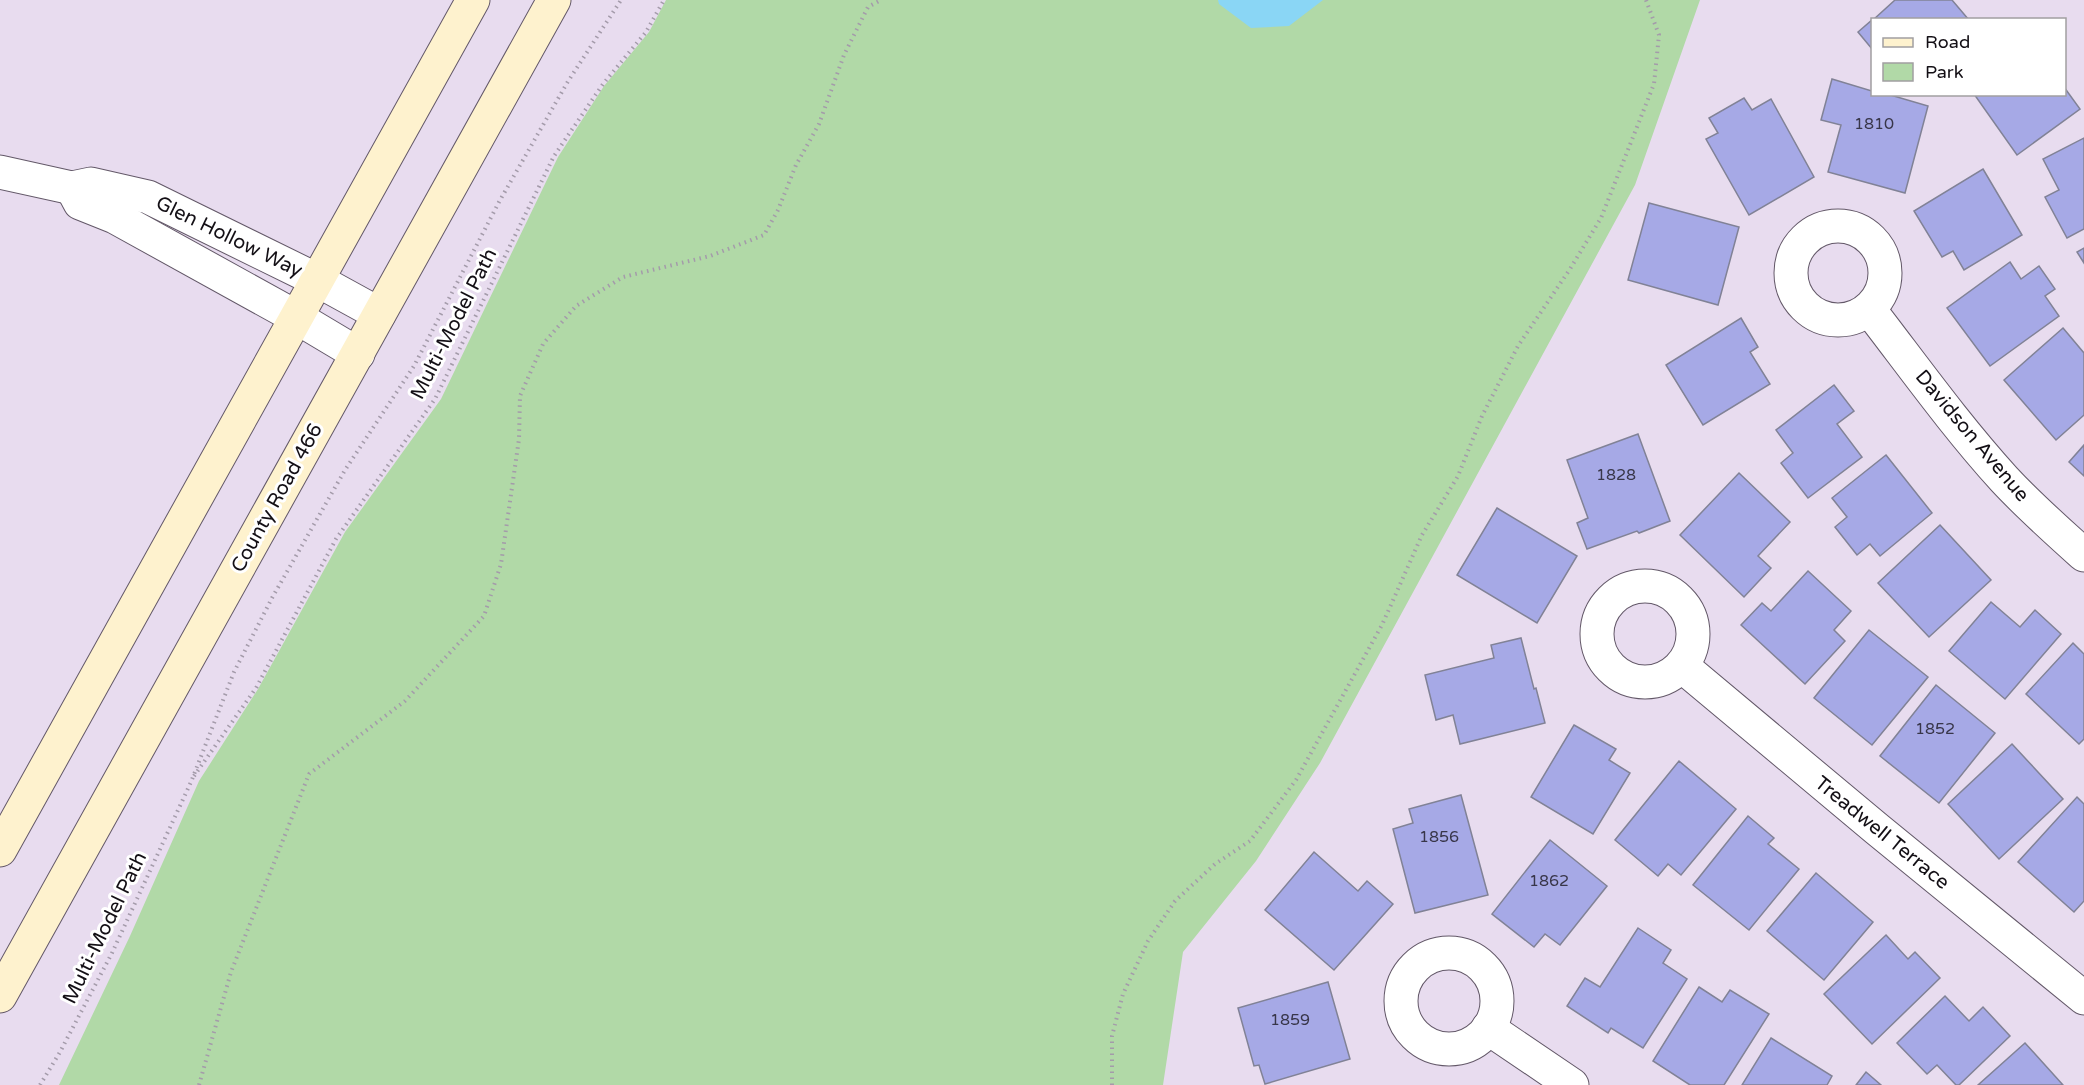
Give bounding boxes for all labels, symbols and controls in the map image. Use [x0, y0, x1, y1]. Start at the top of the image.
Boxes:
legend [1871, 18, 2066, 96]
text: Road [1925, 31, 1970, 53]
text: Park [1925, 61, 1964, 83]
house number: 1810 [1854, 114, 1894, 134]
street label: Glen Hollow Way [152, 191, 306, 283]
street label: Multi-Model Path [406, 245, 502, 403]
street label: Davidson Avenue [1910, 365, 2034, 507]
street label: County Road 466 [226, 419, 328, 577]
house number: 1828 [1596, 465, 1636, 485]
house number: 1852 [1915, 719, 1955, 739]
street label: Treadwell Terrace [1810, 771, 1954, 895]
house number: 1856 [1419, 827, 1459, 847]
street label: Multi-Model Path [58, 848, 152, 1008]
house number: 1862 [1529, 871, 1569, 891]
house number: 1859 [1270, 1010, 1310, 1030]

